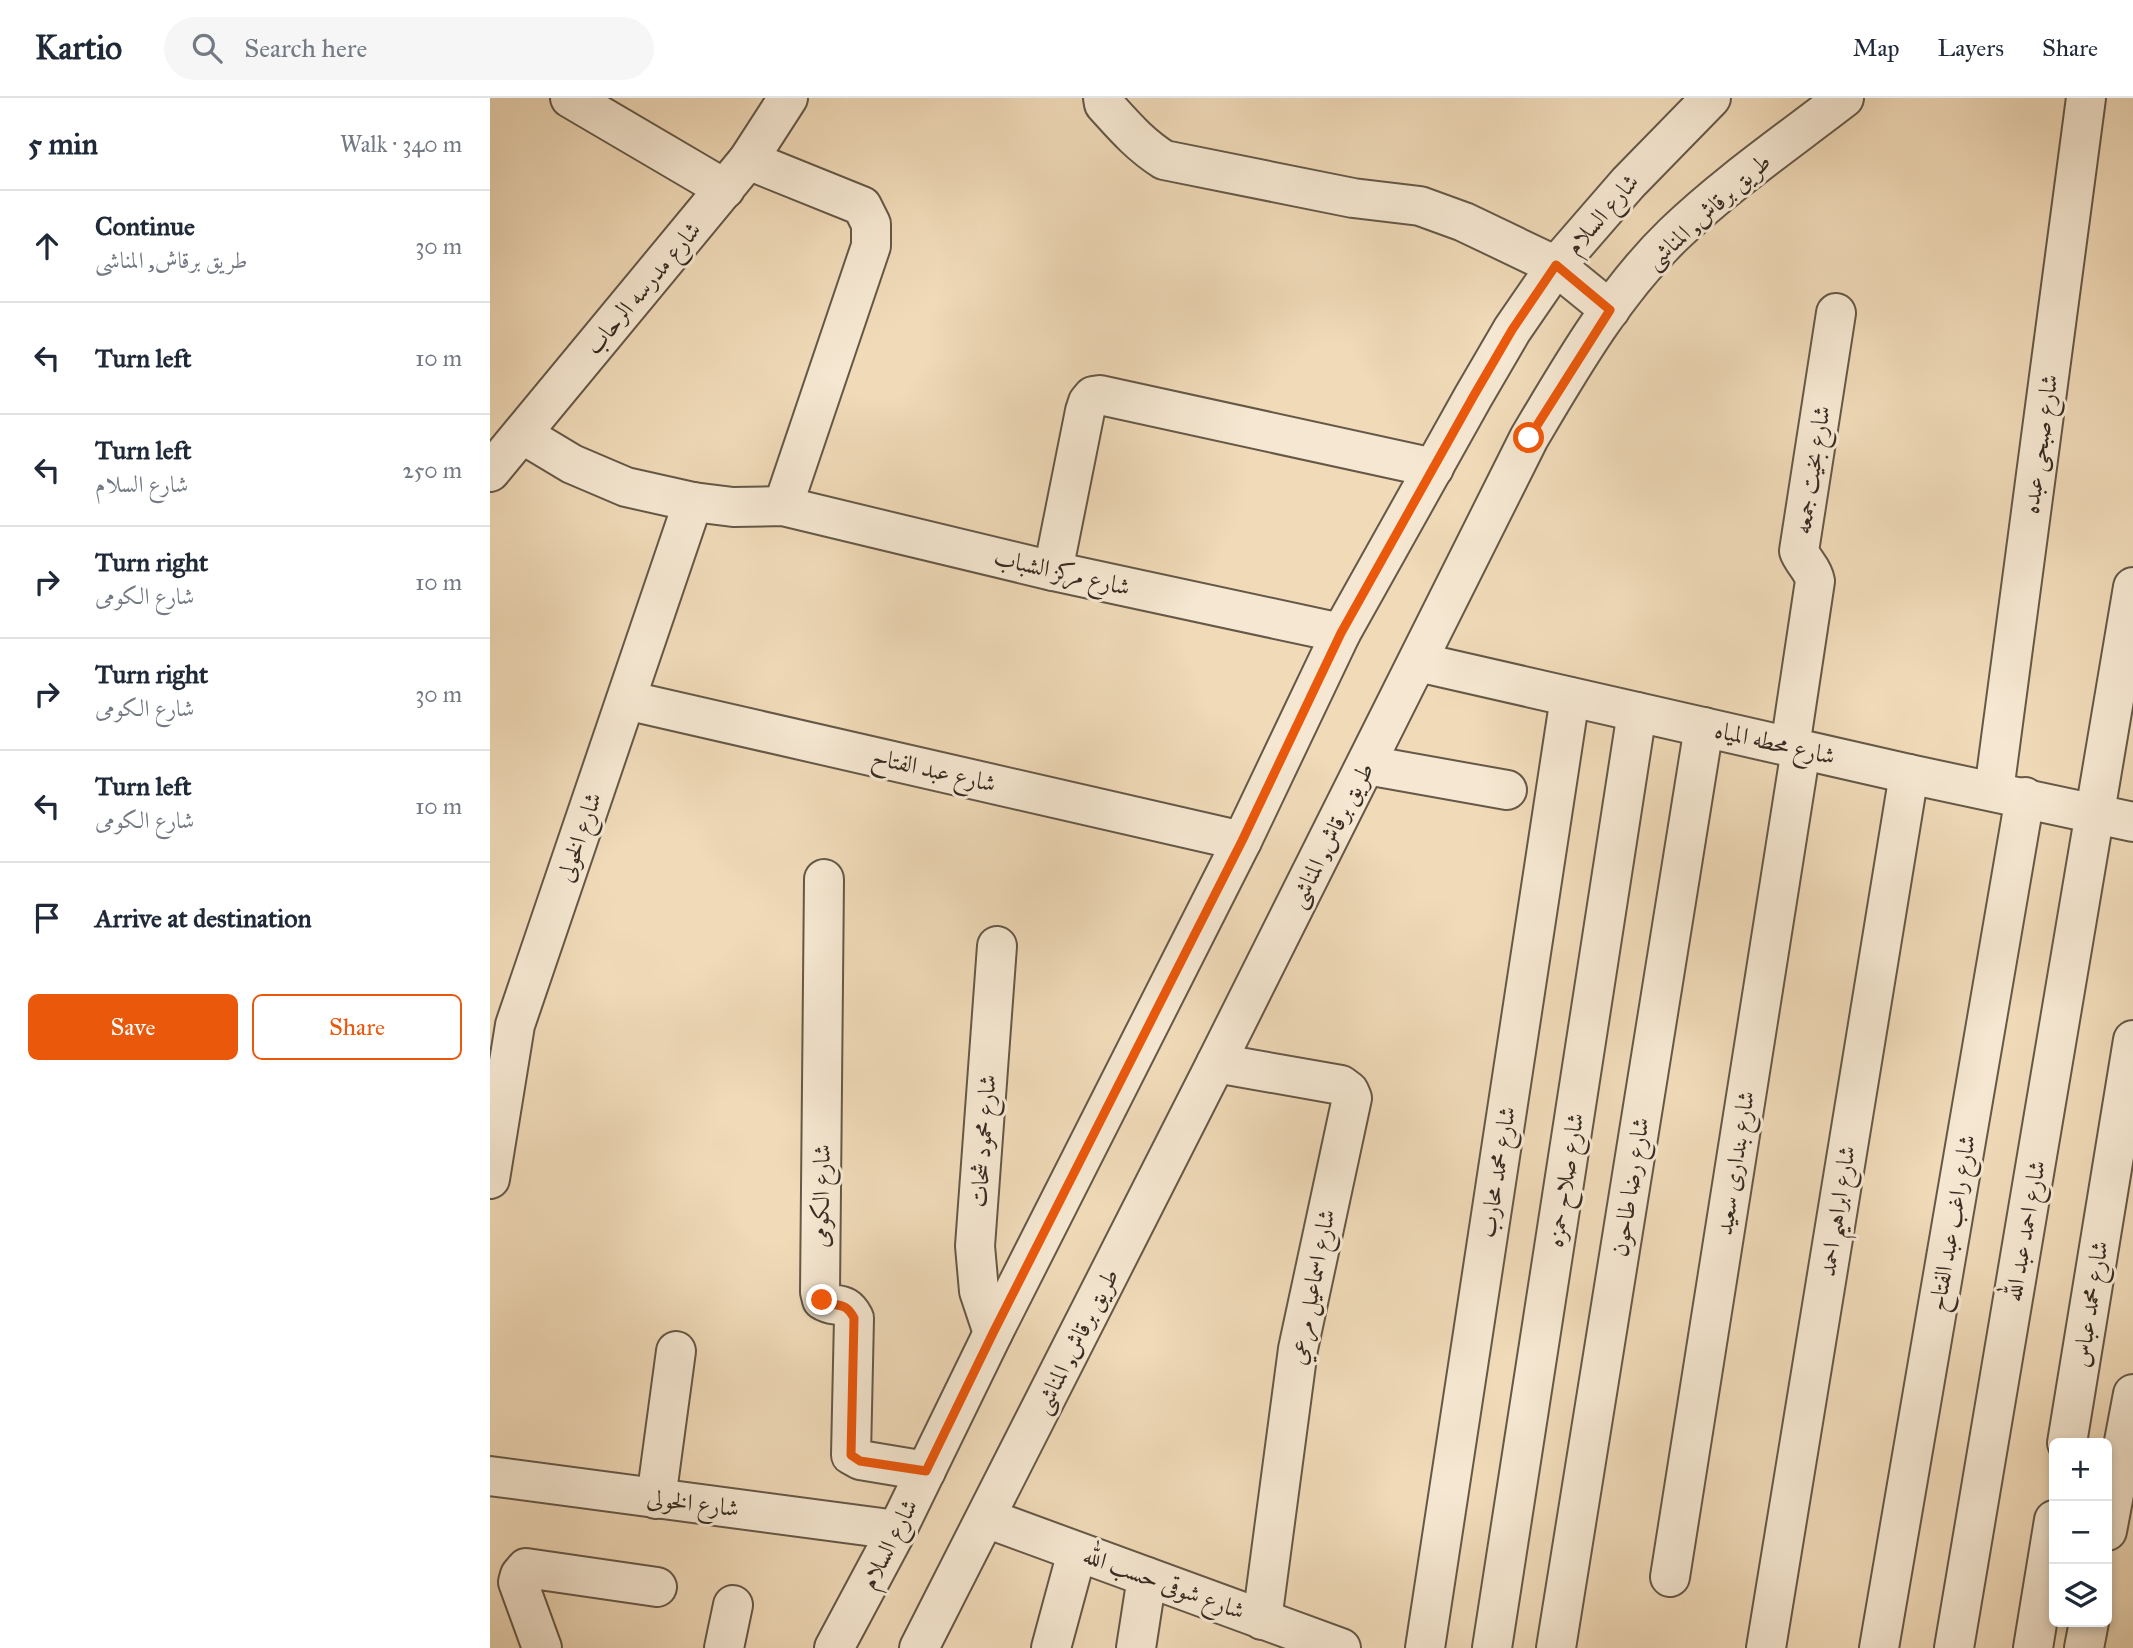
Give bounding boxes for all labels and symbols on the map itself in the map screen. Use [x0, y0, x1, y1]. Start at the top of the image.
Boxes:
street label: طريق برقاش, المناشى [1639, 147, 1778, 277]
street label: شارع السلام [1559, 167, 1650, 264]
street label: شارع مدرسه الرحاب [579, 215, 711, 364]
street label: شارع صبحى عبده [2015, 372, 2070, 516]
street label: شارع بخيت جمعه [1787, 404, 1842, 537]
route start [1513, 422, 1544, 453]
street label: شارع مركز الشباب [990, 542, 1133, 607]
street label: شارع محطه المياه [1711, 715, 1838, 776]
street label: شارع عبد الفتاح [868, 741, 999, 805]
street label: طريق برقاش, المناشى [1282, 757, 1382, 914]
street label: شارع الخولى [550, 788, 613, 887]
street label: شارع محمود شحات [963, 1074, 1008, 1209]
street label: شارع بندارى سعيد [1709, 1089, 1766, 1238]
street label: شارع محمد محارب [1472, 1104, 1527, 1241]
street label: شارع صلاح حمزه [1540, 1111, 1596, 1250]
street label: شارع رضا طاحون [1604, 1115, 1661, 1260]
street label: شارع راغب عبد الفتاح [1922, 1132, 1988, 1315]
street label: شارع ابراهيم احمد [1812, 1143, 1871, 1280]
street label: شارع الكومى [805, 1144, 842, 1248]
street label: شارع احمد عبد الله [1994, 1157, 2057, 1305]
street label: شارع اسماعيل مرعي [1282, 1207, 1347, 1368]
street label: شارع محمد عباس [2065, 1239, 2120, 1370]
street label: طريق برقاش, المناشى [1027, 1263, 1127, 1420]
route end [806, 1284, 837, 1315]
street label: شارع الخولى [645, 1482, 741, 1528]
street label: شارع السلام [854, 1494, 930, 1597]
street label: شارع شوقى حسب الله [1077, 1536, 1250, 1631]

